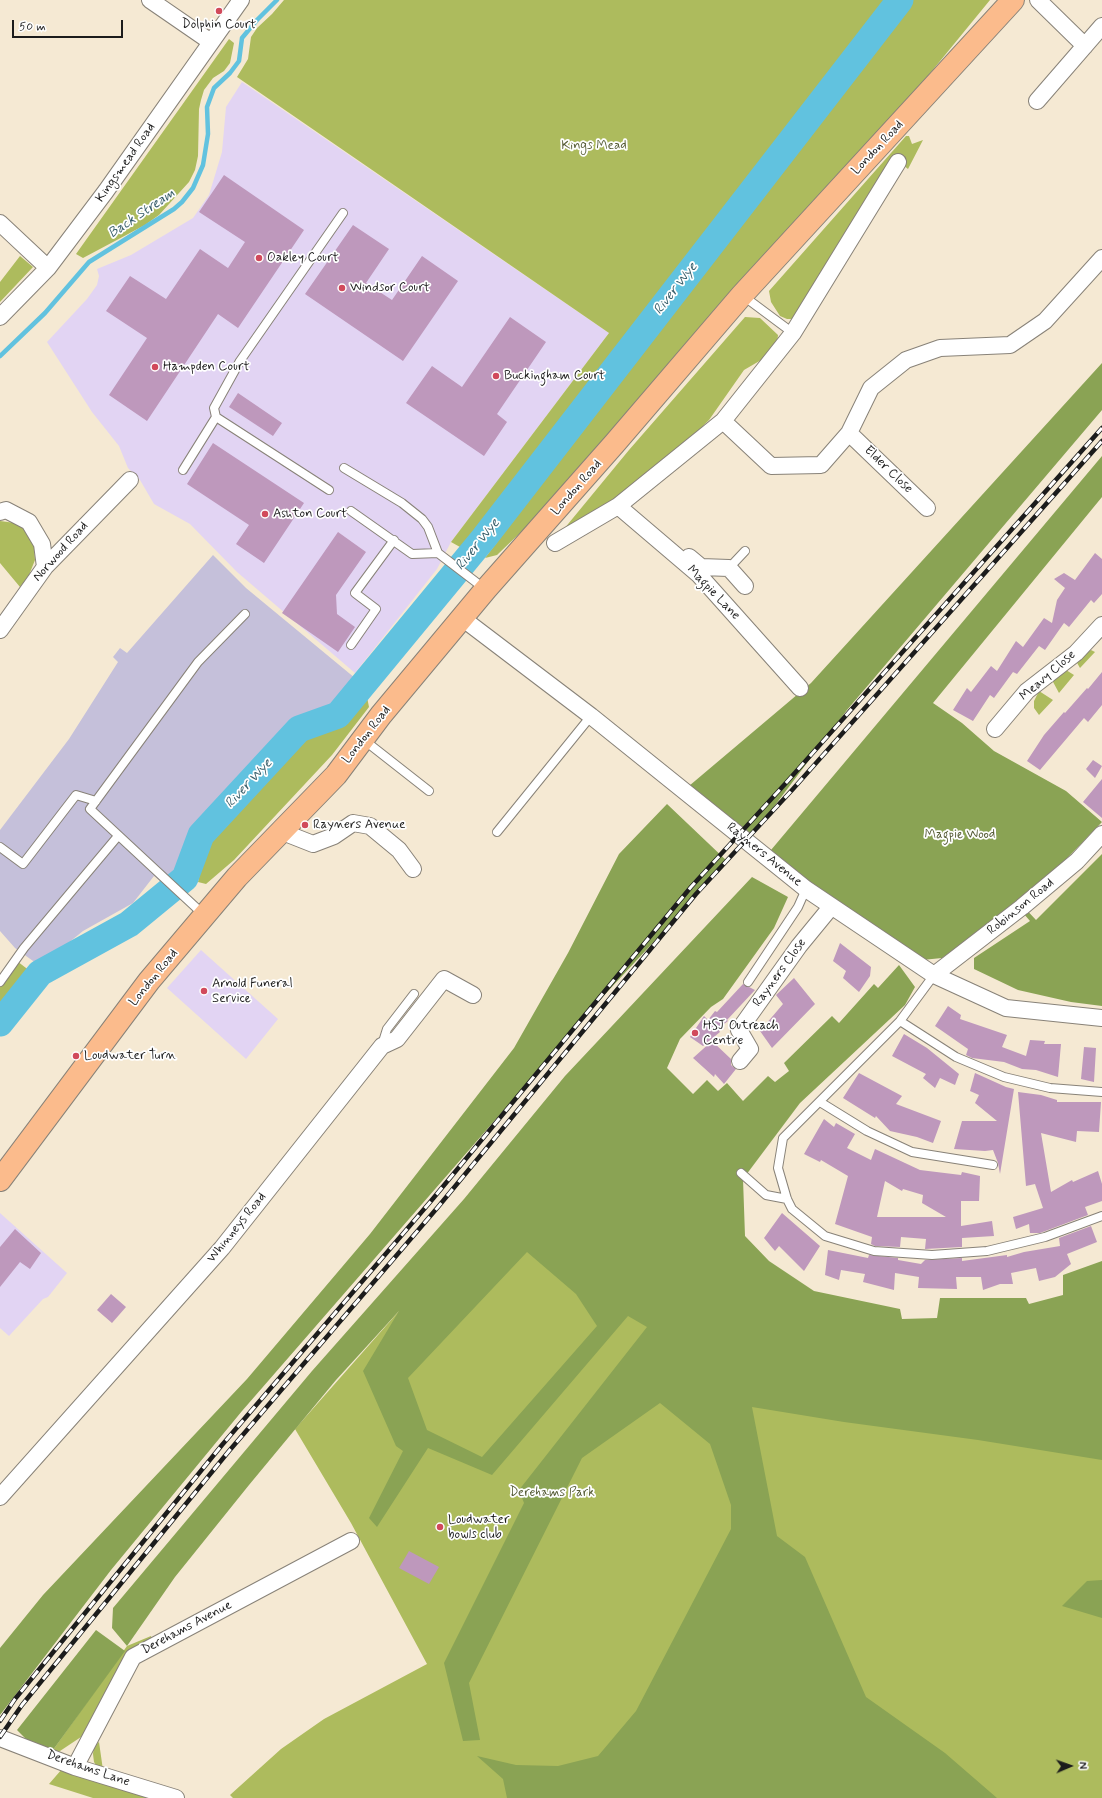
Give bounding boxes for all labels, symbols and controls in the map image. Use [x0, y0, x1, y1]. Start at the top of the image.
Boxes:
marker: Dolphin Court [214, 6, 224, 16]
scale bar [14, 12, 125, 38]
place label: Dolphin Court [182, 17, 256, 33]
text: 50 m [19, 19, 46, 35]
street label: London Road [849, 117, 907, 179]
street label: Kingsmead Road [93, 120, 159, 206]
park label: Kings Mead [561, 138, 627, 154]
water label: Back Stream [105, 186, 179, 242]
place label: Oakley Court [267, 250, 339, 266]
marker: Oakley Court [254, 253, 264, 263]
water label: River Wye [650, 260, 702, 318]
place label: Windsor Court [350, 280, 430, 296]
marker: Windsor Court [337, 283, 347, 293]
place label: Hampden Court [163, 359, 250, 375]
marker: Hampden Court [150, 362, 160, 372]
place label: Buckingham Court [504, 368, 605, 384]
marker: Buckingham Court [491, 371, 501, 381]
street label: Elder Close [860, 443, 916, 497]
street label: London Road [548, 457, 606, 519]
place label: Ashton Court [273, 506, 347, 522]
marker: Ashton Court [260, 509, 270, 519]
water label: River Wye [452, 516, 504, 574]
street label: Norwood Road [30, 519, 92, 585]
street label: Magpie Lane [683, 562, 743, 624]
street label: Meavy Close [1017, 647, 1079, 705]
street label: London Road [340, 703, 394, 767]
water label: River Wye [222, 756, 276, 812]
place label: Rayners Avenue [313, 817, 405, 833]
marker: Rayners Avenue [300, 820, 310, 830]
street label: Rayners Avenue [723, 820, 805, 890]
park label: Magpie Wood [925, 827, 995, 843]
street label: Robinson Road [984, 875, 1058, 939]
street label: Rayners Close [750, 936, 810, 1010]
street label: London Road [126, 946, 182, 1010]
place label: Arnold Funeral Service [212, 976, 293, 1007]
marker: Arnold Funeral Service [199, 986, 209, 996]
place label: HSJ Outreach Centre [703, 1018, 779, 1049]
marker: HSJ Outreach Centre [690, 1028, 700, 1038]
place label: Loudwater Turn [84, 1048, 176, 1064]
marker: Loudwater Turn [71, 1051, 81, 1061]
street label: Whinneys Road [204, 1190, 270, 1266]
park label: Derehams Park [509, 1485, 595, 1501]
place label: Loudwater bowls club [448, 1512, 509, 1543]
marker: Loudwater bowls club [435, 1522, 445, 1532]
street label: Derehams Avenue [139, 1598, 235, 1658]
north arrow [1050, 1746, 1090, 1786]
street label: Derehams Lane [44, 1747, 132, 1791]
text: N [1075, 1762, 1089, 1769]

